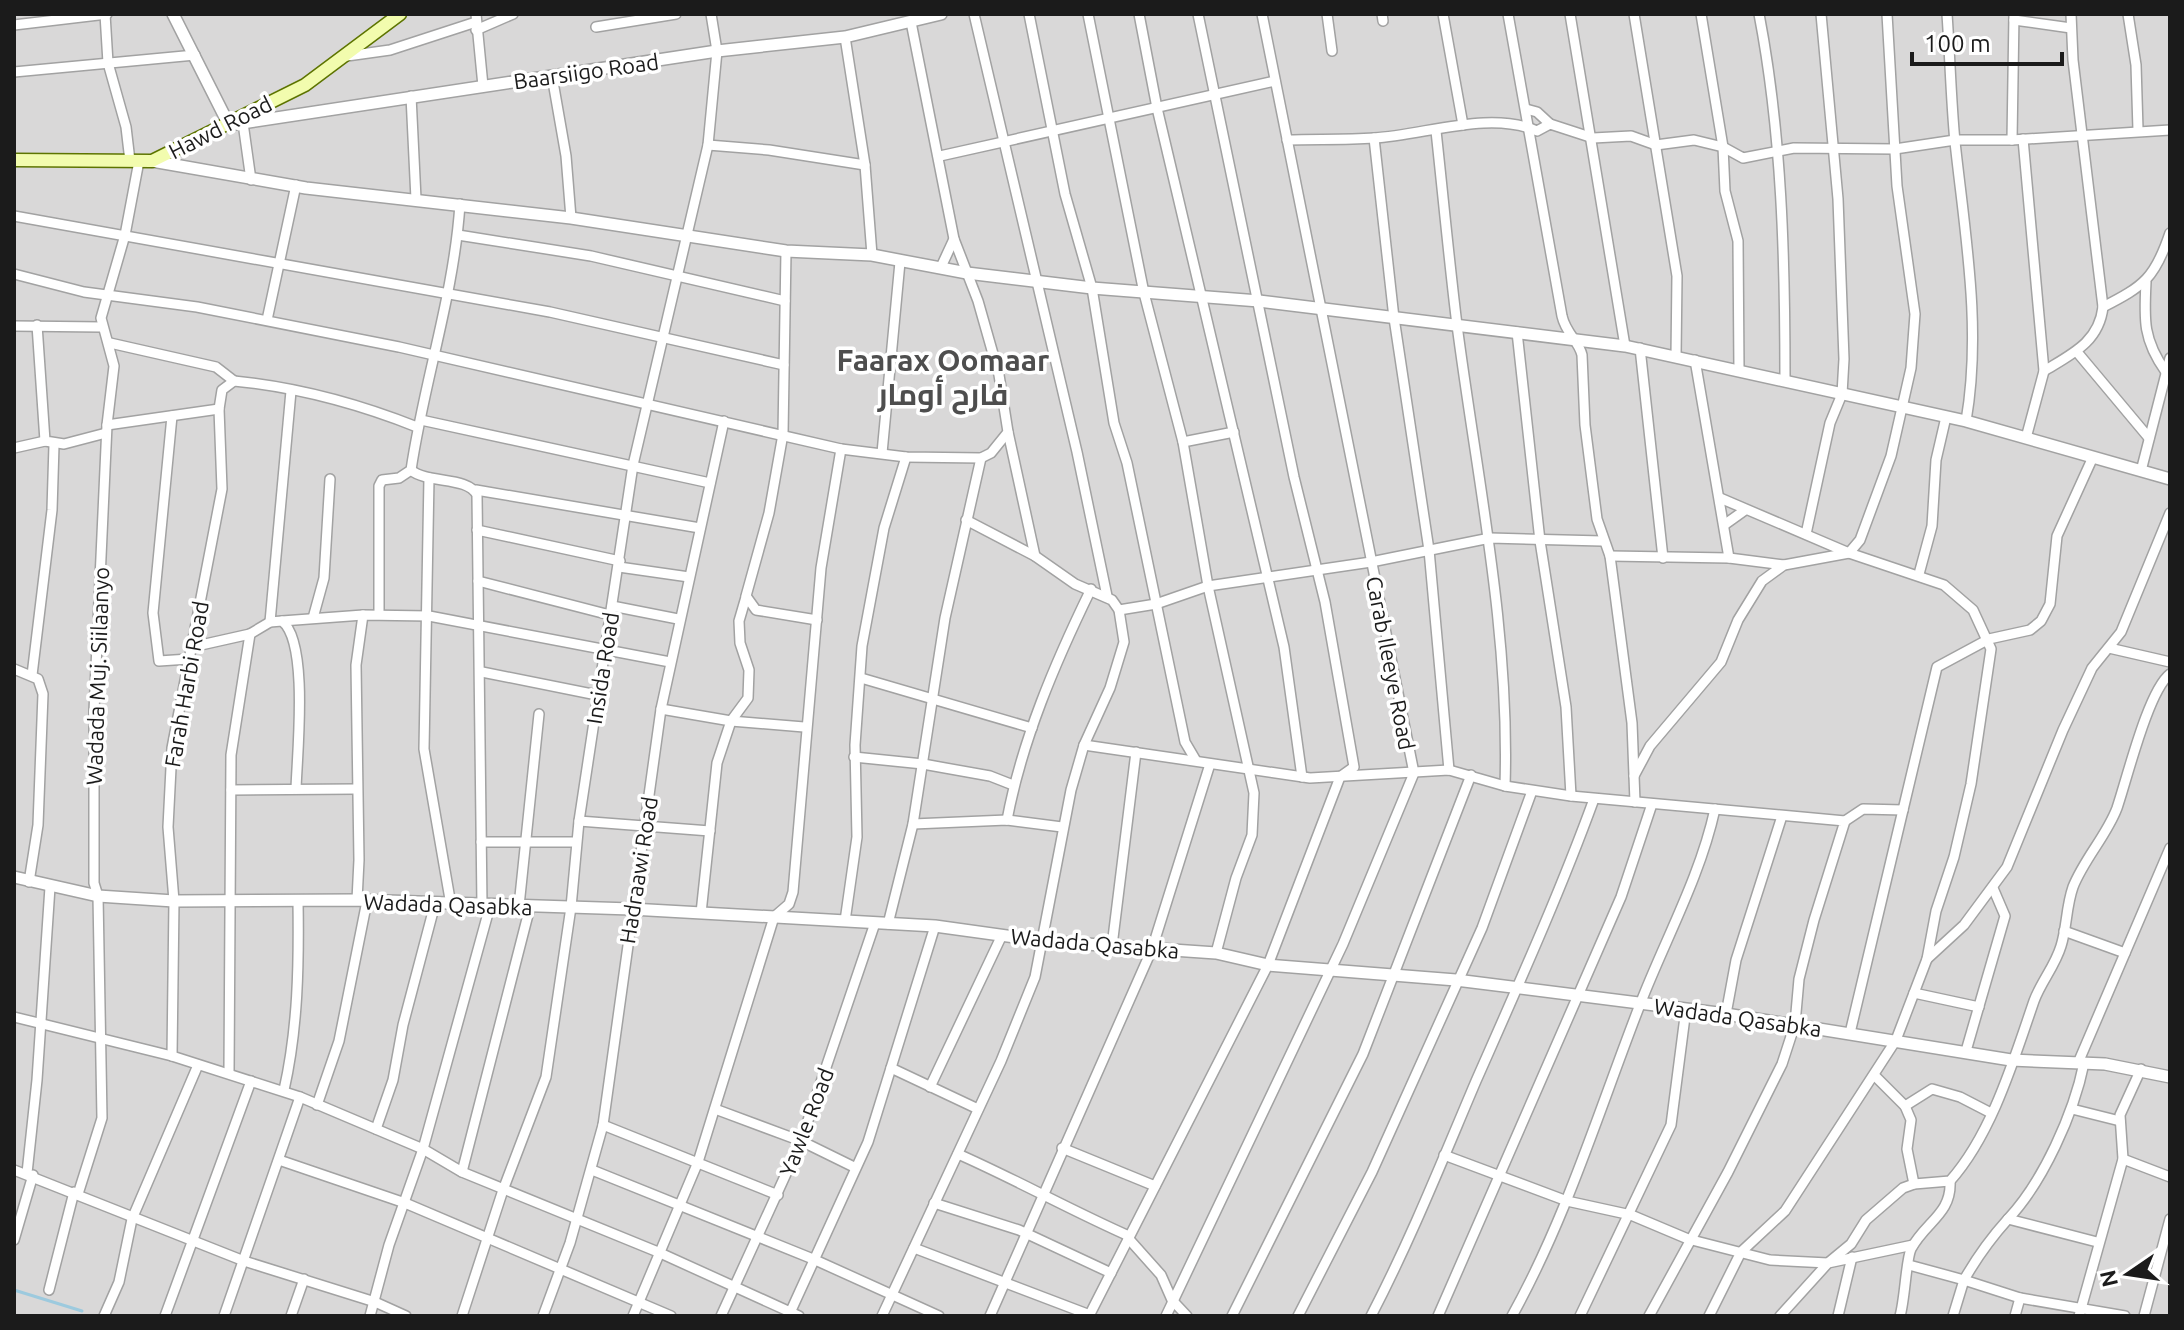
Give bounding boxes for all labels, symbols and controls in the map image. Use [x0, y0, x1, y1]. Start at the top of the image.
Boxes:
scale bar [1912, 16, 2062, 66]
text: 100 m [1924, 30, 1991, 57]
street label: Baarsiigo Road [512, 48, 660, 94]
street label: Hawd Road [164, 90, 276, 164]
district label: Faarax Oomaar فارح أومار [837, 343, 1050, 415]
street label: Wadada Muj. Siilaanyo [81, 566, 113, 786]
street label: Carab Ileeye Road [1362, 574, 1420, 752]
street label: Farah Harbi Road [159, 599, 213, 769]
street label: Insida Road [581, 610, 623, 726]
street label: Hadraawi Road [614, 795, 662, 945]
street label: Wadada Qasabka [363, 889, 533, 919]
street label: Wadada Qasabka [1010, 923, 1180, 963]
street label: Wadada Qasabka [1653, 993, 1823, 1041]
street label: Yawle Road [774, 1064, 838, 1180]
north arrow [2088, 1234, 2168, 1314]
text: N [2094, 1268, 2122, 1289]

